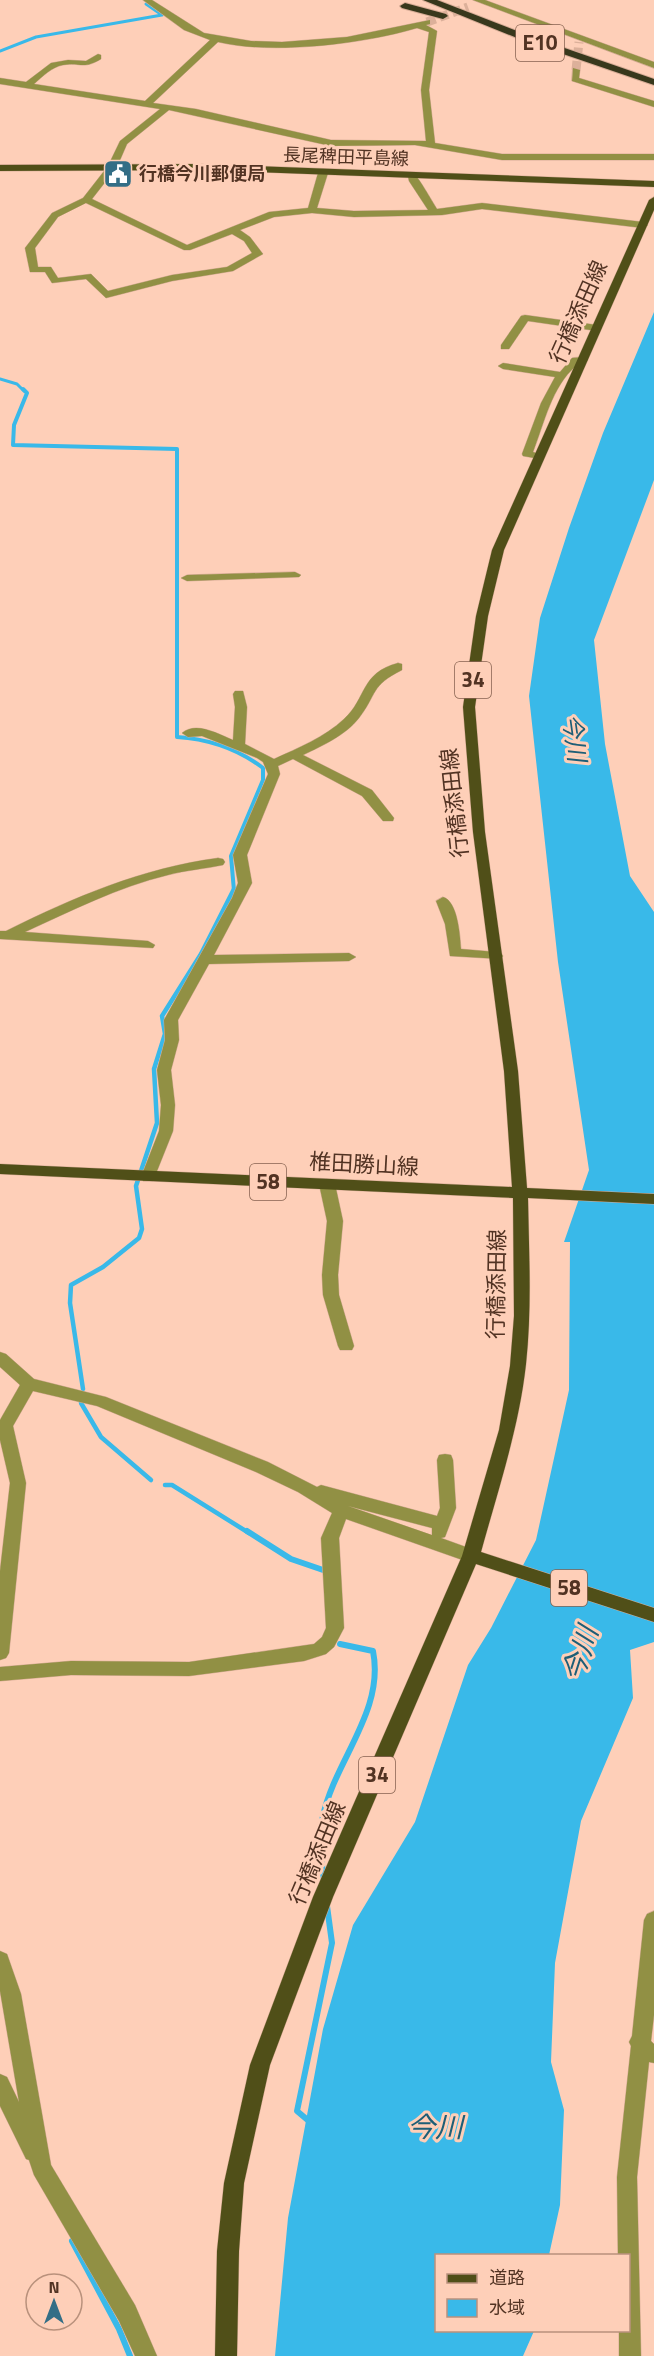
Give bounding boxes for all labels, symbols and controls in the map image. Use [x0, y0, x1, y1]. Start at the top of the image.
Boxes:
road number: E10 [516, 25, 564, 61]
street label: 長尾稗田平島線 [283, 141, 409, 172]
public building icon: 行橋今川郵便局 [102, 158, 134, 190]
place label: 行橋今川郵便局 [139, 160, 265, 187]
street label: 行橋添田線 [540, 255, 616, 369]
road number: 34 [455, 662, 491, 698]
water label: 今川 [554, 712, 597, 767]
street label: 行橋添田線 [431, 747, 477, 859]
street label: 椎田勝山線 [308, 1144, 420, 1184]
road number: 58 [250, 1164, 286, 1200]
street label: 行橋添田線 [478, 1229, 514, 1339]
road number: 58 [551, 1570, 587, 1606]
water label: 今川 [550, 1618, 610, 1687]
road number: 34 [359, 1757, 395, 1793]
street label: 行橋添田線 [280, 1796, 354, 1910]
water label: 今川 [407, 2105, 466, 2148]
legend [435, 2254, 630, 2332]
text: 道路 [489, 2264, 525, 2291]
north arrow [24, 2272, 84, 2332]
text: N [48, 2275, 60, 2299]
text: 水域 [489, 2294, 525, 2321]

